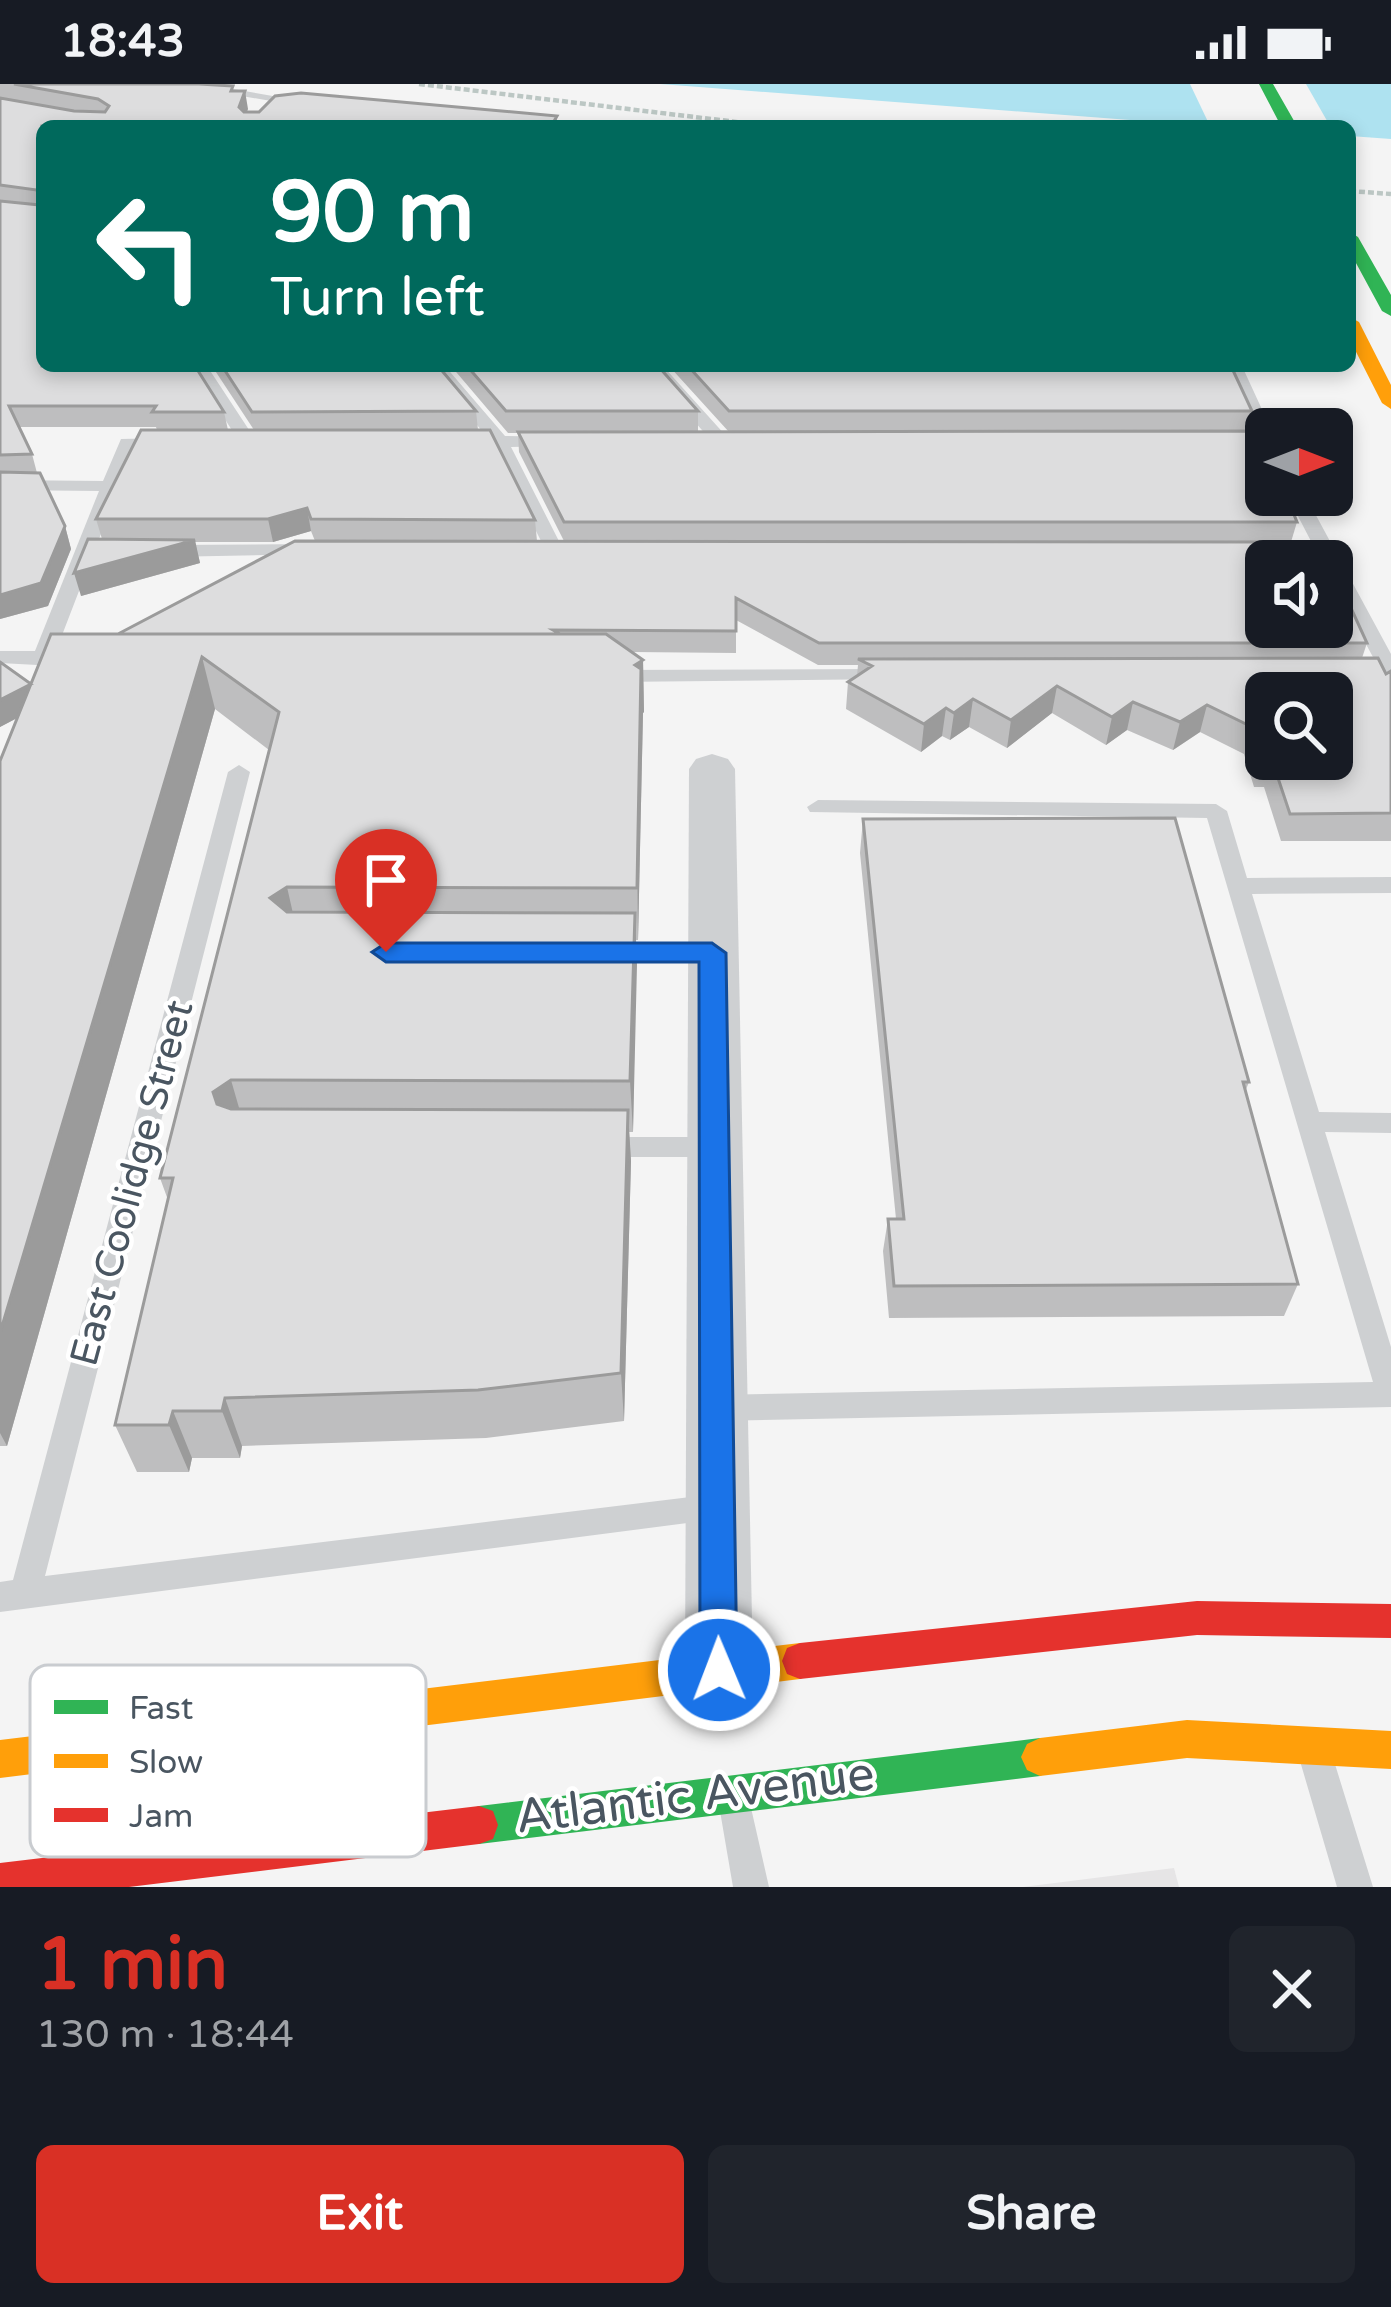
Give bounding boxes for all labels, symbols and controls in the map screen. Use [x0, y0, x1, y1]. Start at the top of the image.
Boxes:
text: 18:43 [60, 15, 185, 69]
text: 90 m [270, 163, 474, 264]
icon: left [72, 168, 228, 324]
text: Turn left [270, 265, 485, 330]
north arrow [1245, 408, 1353, 516]
map controls [1245, 408, 1353, 780]
button: sound [1245, 540, 1353, 648]
button: search [1245, 672, 1353, 780]
pin [335, 829, 437, 952]
icon: arrive [353, 847, 419, 913]
street label: East Coolidge Street [61, 995, 203, 1371]
position arrow [656, 1607, 782, 1733]
legend [30, 1665, 426, 1857]
text: Fast [129, 1689, 193, 1728]
text: Slow [129, 1743, 203, 1782]
street label: Atlantic Avenue [512, 1745, 878, 1847]
text: Jam [129, 1797, 193, 1836]
text: 1 min [36, 1922, 228, 2009]
button: close [1229, 1926, 1355, 2052]
text: 130 m · 18:44 [36, 2011, 294, 2058]
button: Exit [36, 2145, 684, 2283]
button: Share [708, 2145, 1355, 2283]

